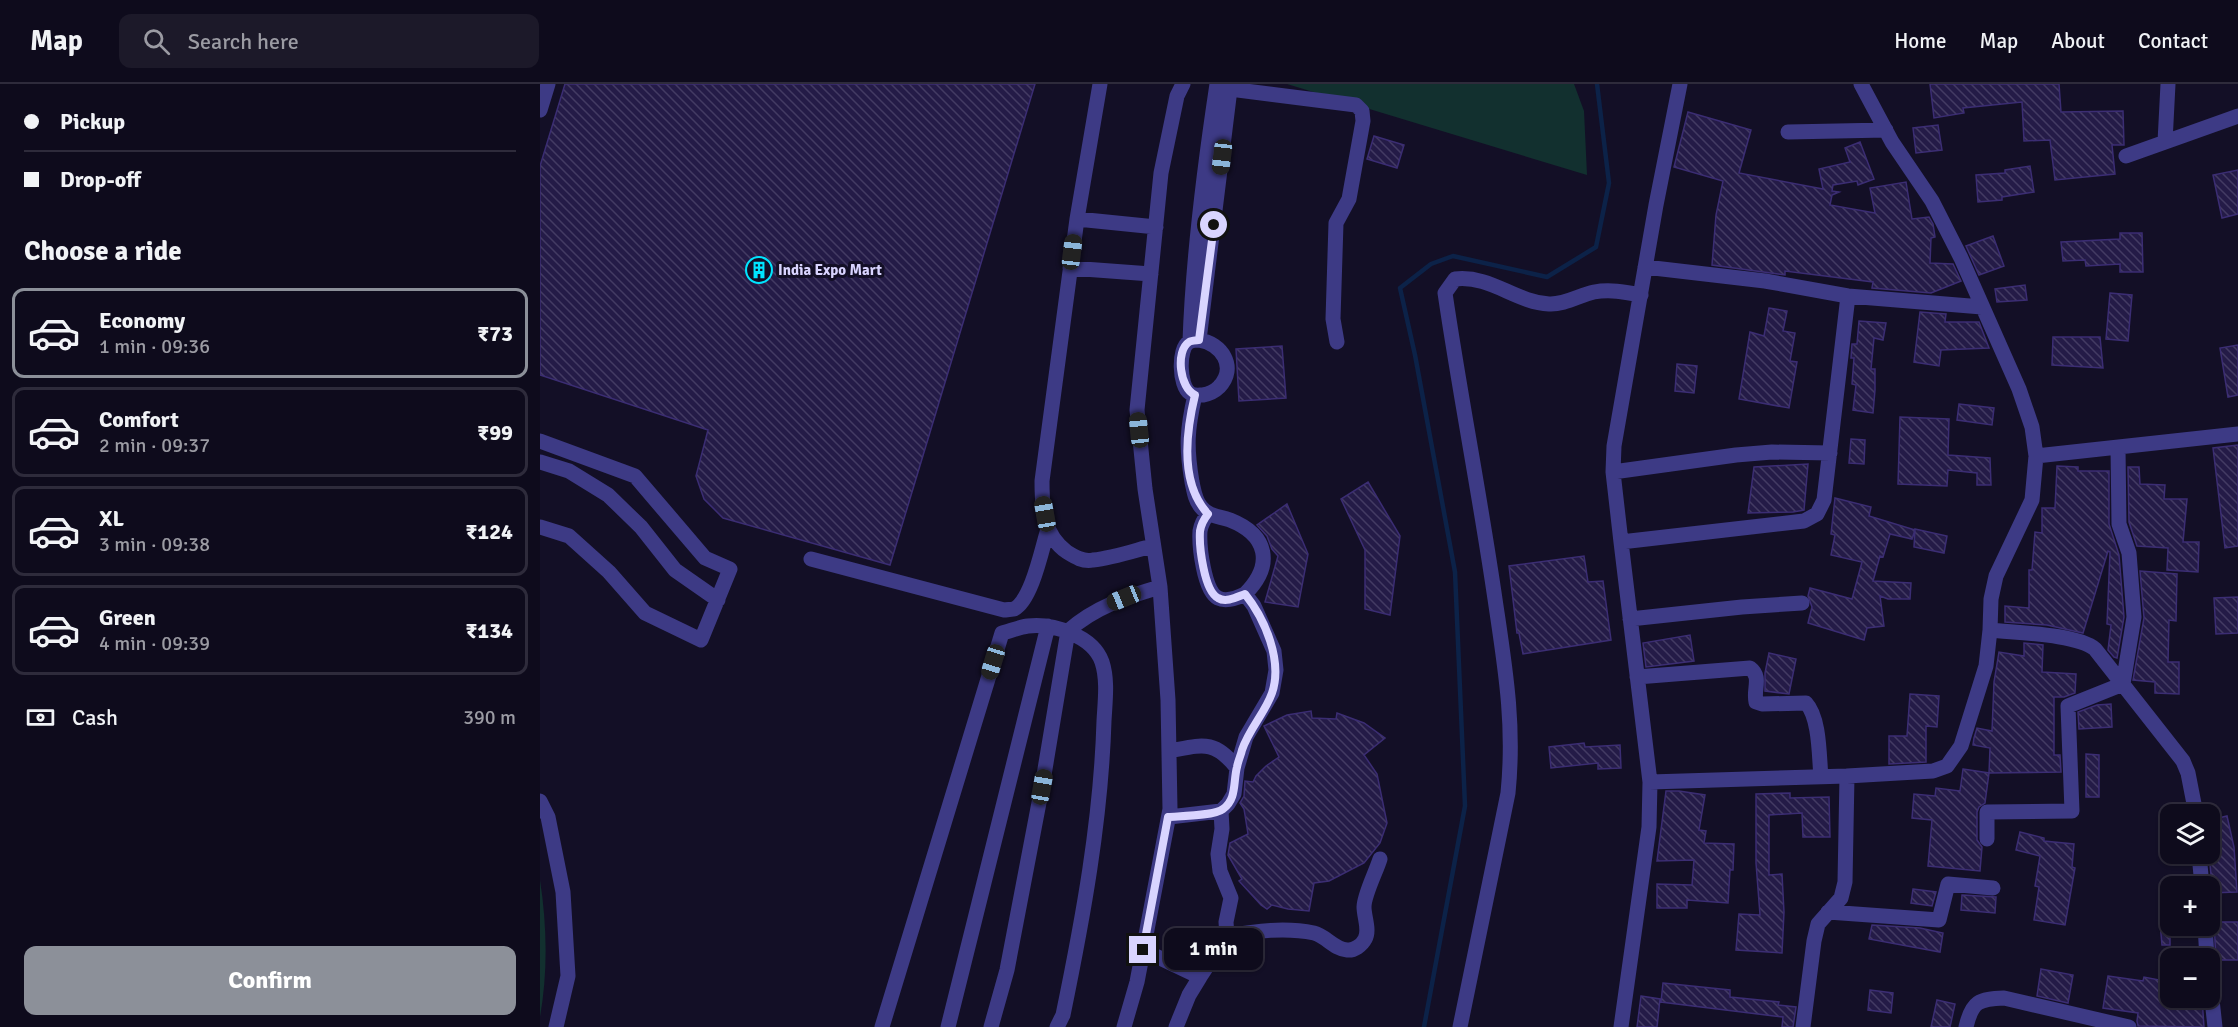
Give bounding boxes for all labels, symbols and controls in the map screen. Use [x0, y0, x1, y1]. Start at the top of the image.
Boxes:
search box [119, 14, 539, 68]
text: Map [30, 24, 83, 58]
icon: search [140, 25, 173, 58]
text: Search here [188, 28, 299, 55]
text: Home [1894, 28, 1947, 54]
text: Map [1980, 28, 2018, 54]
text: About [2051, 28, 2105, 54]
text: Contact [2138, 28, 2208, 54]
text: Pickup [60, 108, 125, 135]
car [1211, 138, 1233, 176]
text: Drop-off [60, 166, 141, 193]
route start [1200, 211, 1227, 238]
car [1061, 233, 1083, 271]
text: Choose a ride [24, 235, 182, 268]
building icon: India Expo Mart [744, 255, 774, 285]
place label: India Expo Mart [778, 261, 882, 279]
icon: car [27, 306, 81, 360]
text: Economy [99, 307, 185, 334]
text: ₹73 [477, 320, 513, 347]
text: 1 min · 09:36 [99, 334, 210, 359]
icon: car [27, 405, 81, 459]
text: Comfort [99, 406, 179, 433]
car [1128, 411, 1150, 449]
text: ₹99 [477, 419, 513, 446]
text: 2 min · 09:37 [99, 433, 210, 458]
car [1033, 495, 1057, 533]
icon: car [27, 504, 81, 558]
text: XL [99, 505, 124, 532]
text: ₹124 [465, 518, 513, 545]
text: 3 min · 09:38 [99, 532, 210, 557]
car [1104, 583, 1144, 613]
icon: car [27, 603, 81, 657]
text: Green [99, 604, 156, 631]
text: ₹134 [465, 617, 513, 644]
text: 4 min · 09:39 [99, 631, 210, 656]
car [979, 642, 1007, 682]
icon: cash [24, 701, 57, 734]
text: Cash [72, 704, 118, 731]
text: 390 m [463, 705, 516, 730]
car [1030, 768, 1054, 806]
map controls [2160, 804, 2220, 1008]
button: layers [2160, 804, 2220, 864]
button: + [2160, 876, 2220, 936]
callout: 1 min [1164, 929, 1263, 971]
route end [1129, 936, 1156, 963]
text: 1 min [1189, 936, 1238, 961]
button: Confirm [24, 946, 516, 1015]
button: − [2160, 948, 2220, 1008]

